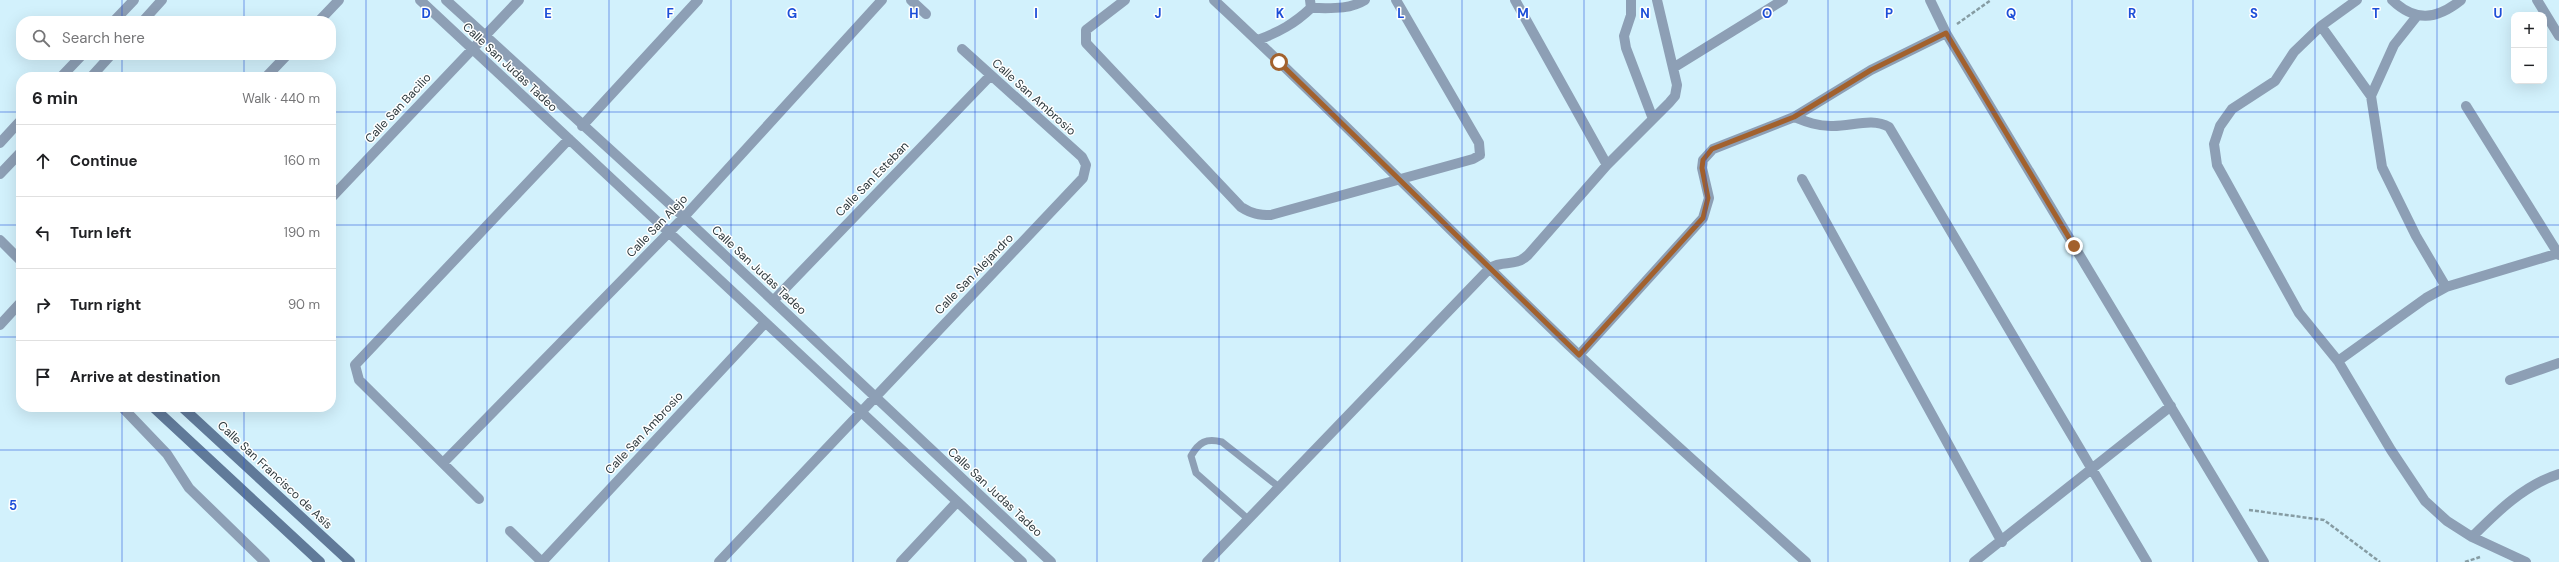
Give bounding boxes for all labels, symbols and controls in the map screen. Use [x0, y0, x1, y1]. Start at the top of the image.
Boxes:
text: D [421, 5, 431, 22]
text: E [544, 5, 552, 22]
text: F [666, 5, 674, 22]
text: G [787, 5, 797, 22]
text: H [909, 5, 919, 22]
text: I [1034, 5, 1038, 22]
text: J [1154, 5, 1162, 22]
text: K [1276, 5, 1285, 22]
text: L [1397, 5, 1405, 22]
text: M [1517, 5, 1529, 22]
text: N [1640, 5, 1650, 22]
text: O [1762, 5, 1772, 22]
text: P [1885, 5, 1893, 22]
text: Q [2006, 5, 2016, 22]
text: R [2128, 5, 2136, 22]
text: S [2250, 5, 2258, 22]
text: T [2372, 5, 2380, 22]
text: U [2494, 5, 2503, 22]
map controls [2511, 12, 2547, 84]
button: + [2511, 12, 2547, 48]
search box [16, 16, 336, 60]
street label: Calle San Judas Tadeo [459, 19, 561, 115]
icon: search [30, 27, 52, 49]
text: Search here [62, 28, 145, 48]
button: − [2511, 48, 2547, 84]
route start [1270, 53, 1288, 71]
street label: Calle San Ambrosio [989, 55, 1079, 139]
street label: Calle San Bacilio [361, 70, 435, 146]
text: 6 min [32, 87, 78, 109]
text: Walk · 440 m [242, 90, 320, 107]
street label: Calle San Esteban [832, 138, 912, 220]
icon: ahead [32, 150, 54, 172]
text: Continue [70, 151, 138, 171]
text: 160 m [284, 152, 320, 169]
street label: Calle San Alejo [623, 191, 691, 261]
icon: left [32, 222, 54, 244]
street label: Calle San Judas Tadeo [708, 222, 810, 318]
text: Turn left [70, 223, 131, 243]
text: 190 m [284, 224, 320, 241]
street label: Calle San Alejandro [931, 230, 1017, 318]
route end [2065, 237, 2083, 255]
icon: right [32, 294, 54, 316]
text: Turn right [70, 295, 141, 315]
text: 90 m [288, 296, 320, 313]
icon: arrive [32, 366, 54, 388]
text: Arrive at destination [70, 367, 221, 387]
street label: Calle San Ambrosio [601, 388, 687, 478]
street label: Calle San Francisco de Asís [214, 417, 336, 533]
street label: Calle San Judas Tadeo [944, 444, 1046, 540]
text: 5 [9, 497, 17, 514]

